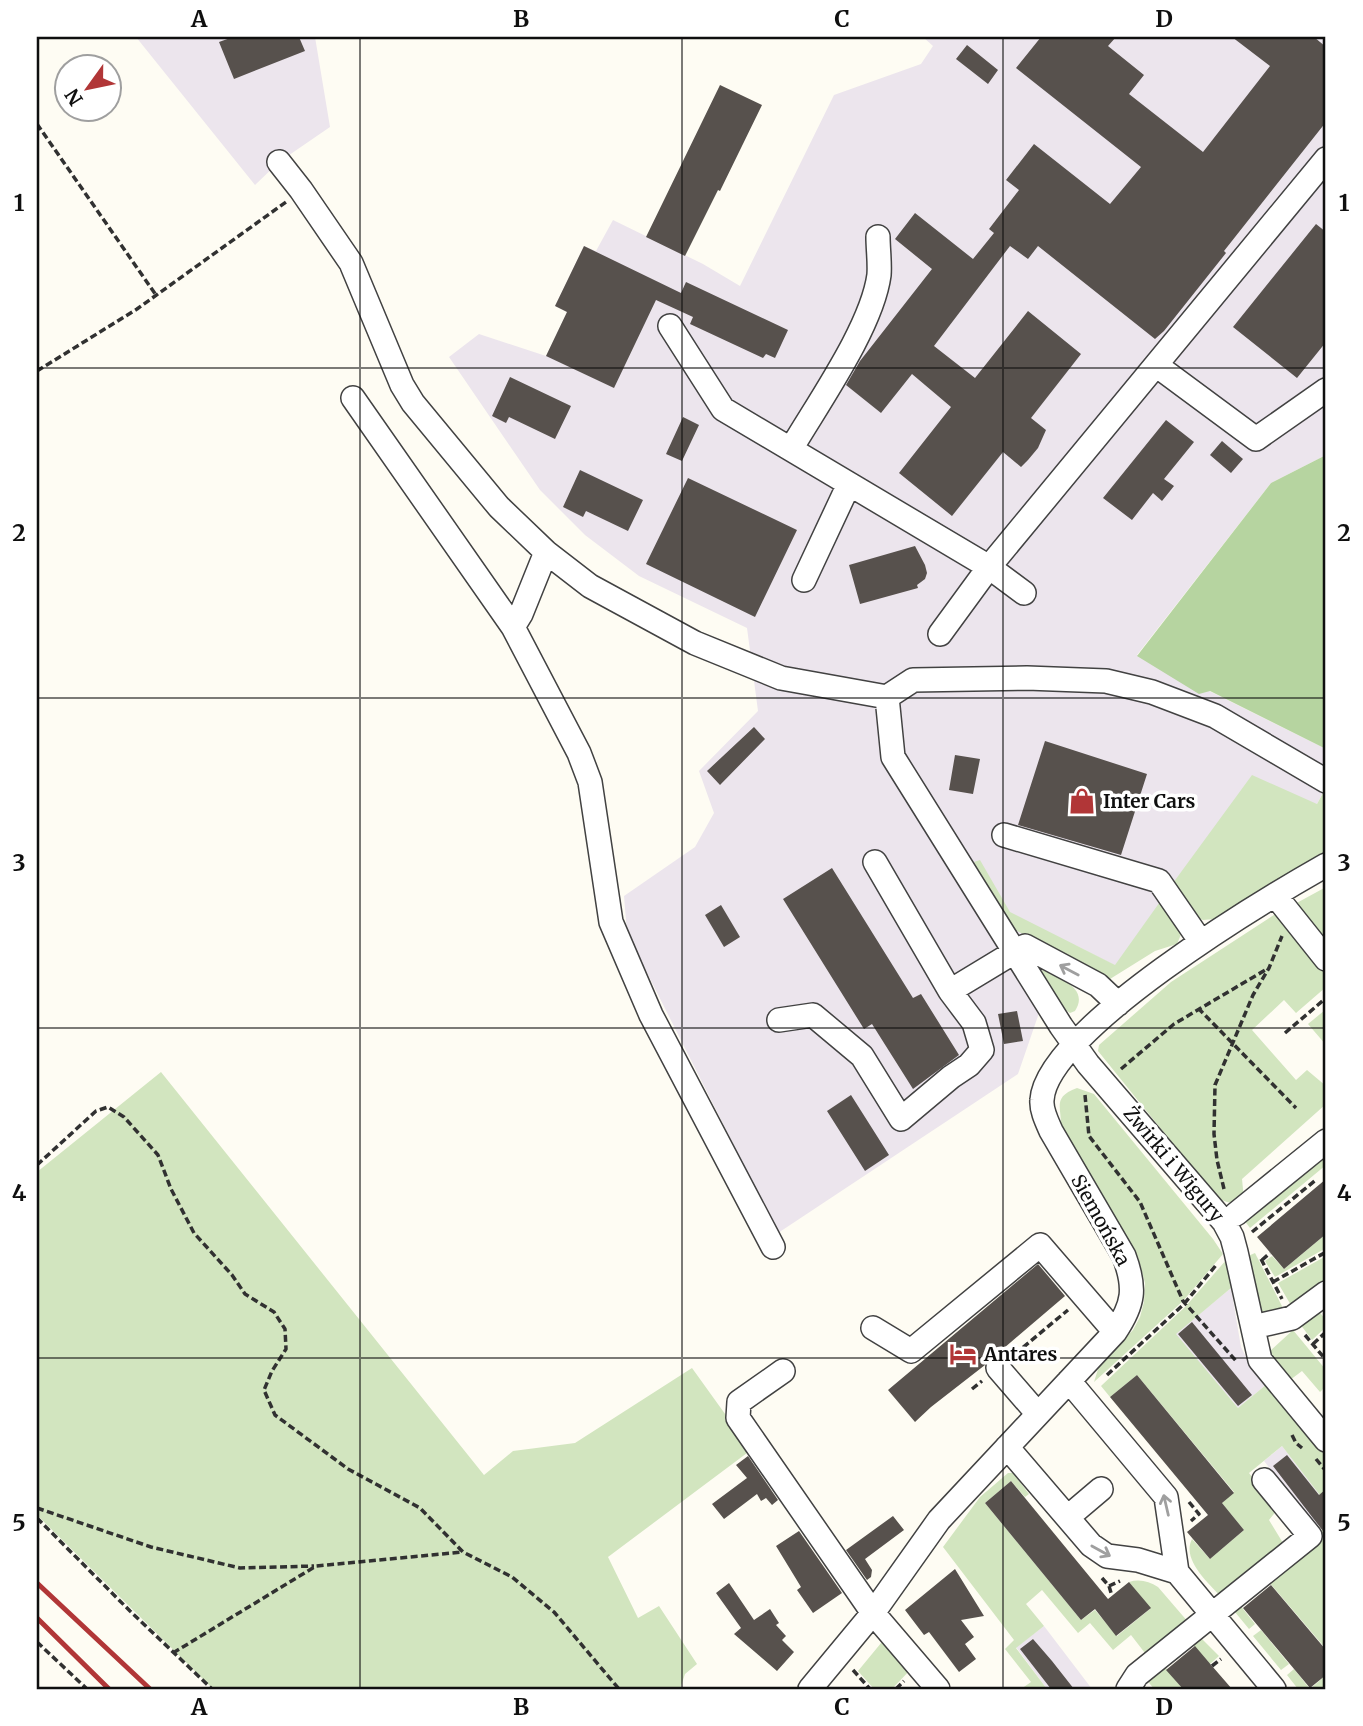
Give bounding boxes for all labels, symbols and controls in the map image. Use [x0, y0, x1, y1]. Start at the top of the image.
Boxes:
text: A [190, 4, 208, 33]
text: B [513, 4, 529, 33]
text: C [834, 4, 850, 33]
text: D [1155, 4, 1173, 33]
north arrow [52, 52, 122, 122]
text: N [60, 84, 88, 110]
text: 1 [14, 188, 25, 217]
text: 1 [1339, 188, 1350, 217]
text: 2 [12, 518, 26, 547]
text: 2 [1337, 518, 1351, 547]
shop icon: Inter Cars [1067, 786, 1097, 816]
place label: Inter Cars [1103, 789, 1196, 813]
text: 3 [12, 848, 26, 877]
text: 3 [1337, 848, 1351, 877]
one-way arrow [1059, 963, 1080, 976]
street label: Żwirki i Wigury [1119, 1101, 1229, 1227]
street label: Siemońska [1066, 1170, 1136, 1270]
text: 4 [12, 1178, 27, 1207]
text: 4 [1337, 1178, 1352, 1207]
hotel icon: Antares [948, 1339, 978, 1369]
place label: Antares [983, 1342, 1057, 1366]
one-way arrow [1159, 1495, 1172, 1517]
text: 5 [12, 1508, 26, 1537]
text: 5 [1337, 1508, 1351, 1537]
one-way arrow [1091, 1544, 1111, 1558]
text: A [190, 1692, 208, 1721]
text: B [513, 1692, 529, 1721]
text: C [834, 1692, 850, 1721]
text: D [1155, 1692, 1173, 1721]

